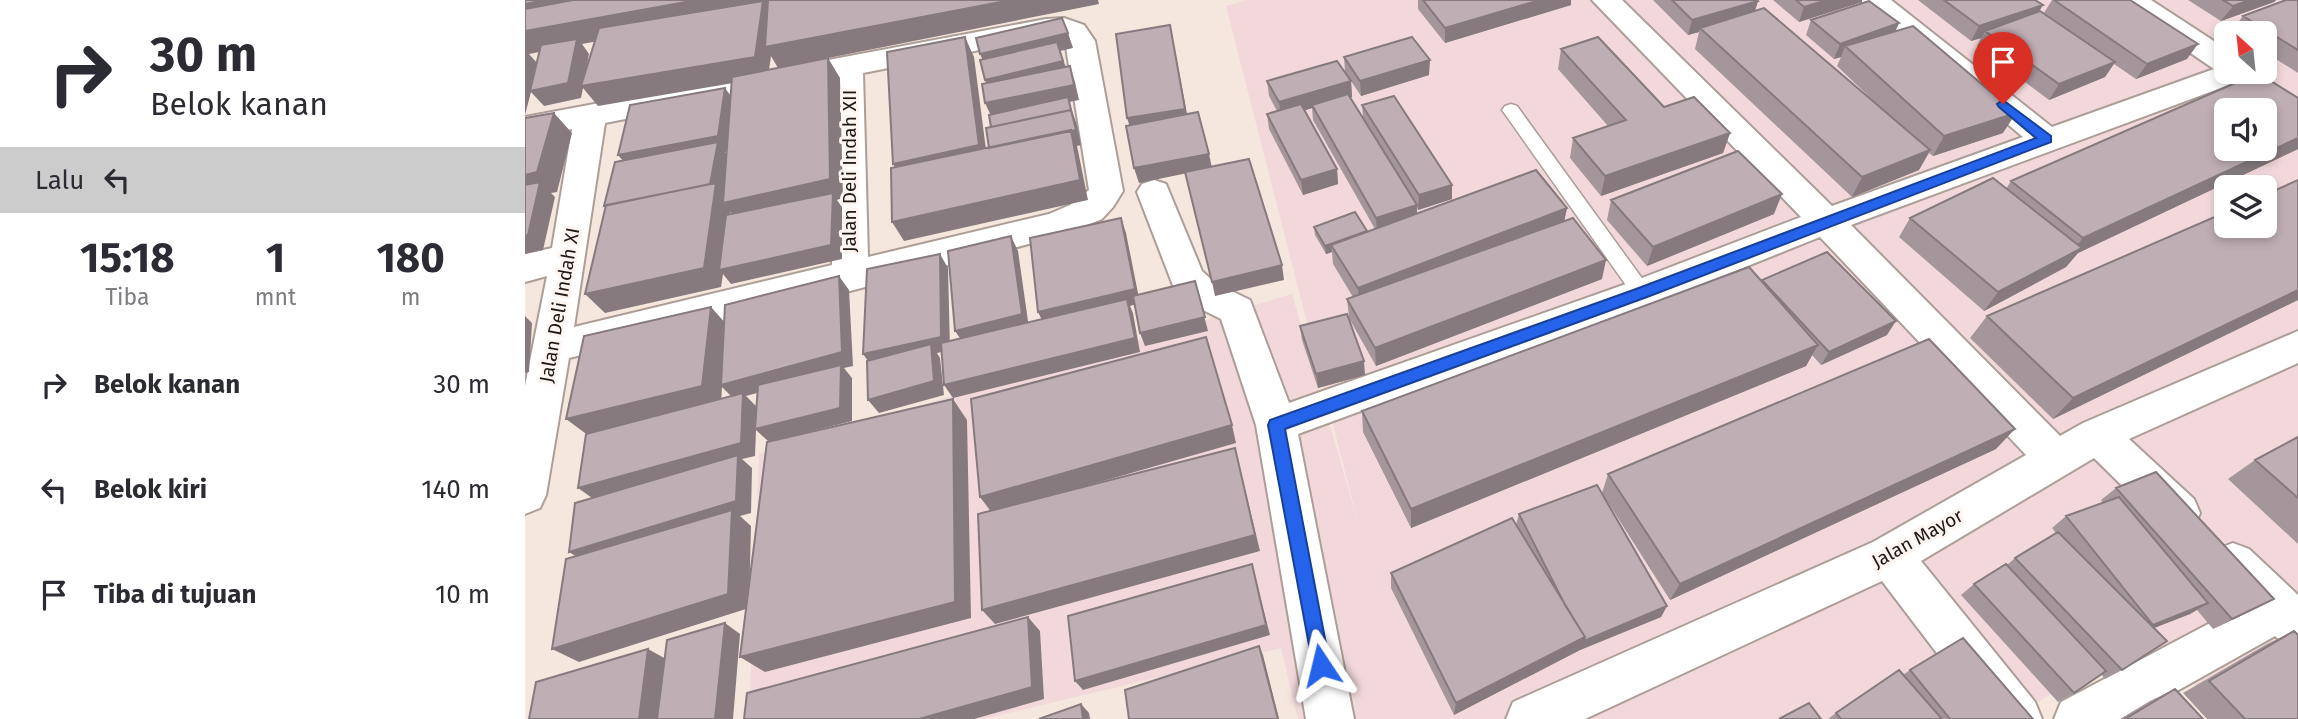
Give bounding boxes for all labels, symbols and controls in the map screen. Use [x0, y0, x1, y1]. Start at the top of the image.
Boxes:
north arrow [2214, 21, 2277, 84]
map controls [2214, 21, 2277, 238]
text: 30 m [150, 25, 257, 84]
icon: right [35, 28, 126, 119]
pin [1973, 32, 2033, 104]
icon: arrive [1984, 43, 2022, 81]
text: Belok kanan [150, 85, 328, 123]
street label: Jalan Deli Indah XII [838, 90, 861, 252]
button: sound [2214, 98, 2277, 161]
icon: left [98, 161, 136, 199]
text: Lalu [35, 165, 84, 196]
button: layers [2214, 175, 2277, 238]
street label: Jalan Deli Indah XI [535, 226, 584, 384]
text: 15:18 [80, 233, 175, 283]
text: 1 [266, 233, 285, 283]
text: 180 [376, 233, 445, 283]
text: Tiba [105, 283, 150, 311]
text: mnt [255, 283, 296, 311]
text: m [401, 283, 420, 311]
icon: right [35, 366, 73, 404]
text: Belok kanan [94, 369, 240, 400]
text: 30 m [433, 369, 490, 400]
icon: left [35, 471, 73, 509]
text: Belok kiri [94, 474, 207, 505]
text: 140 m [421, 474, 490, 505]
street label: Jalan Mayor [1868, 504, 1967, 573]
icon: arrive [35, 576, 73, 614]
text: Tiba di tujuan [94, 579, 256, 610]
text: 10 m [435, 579, 490, 610]
position arrow [1284, 628, 1358, 702]

